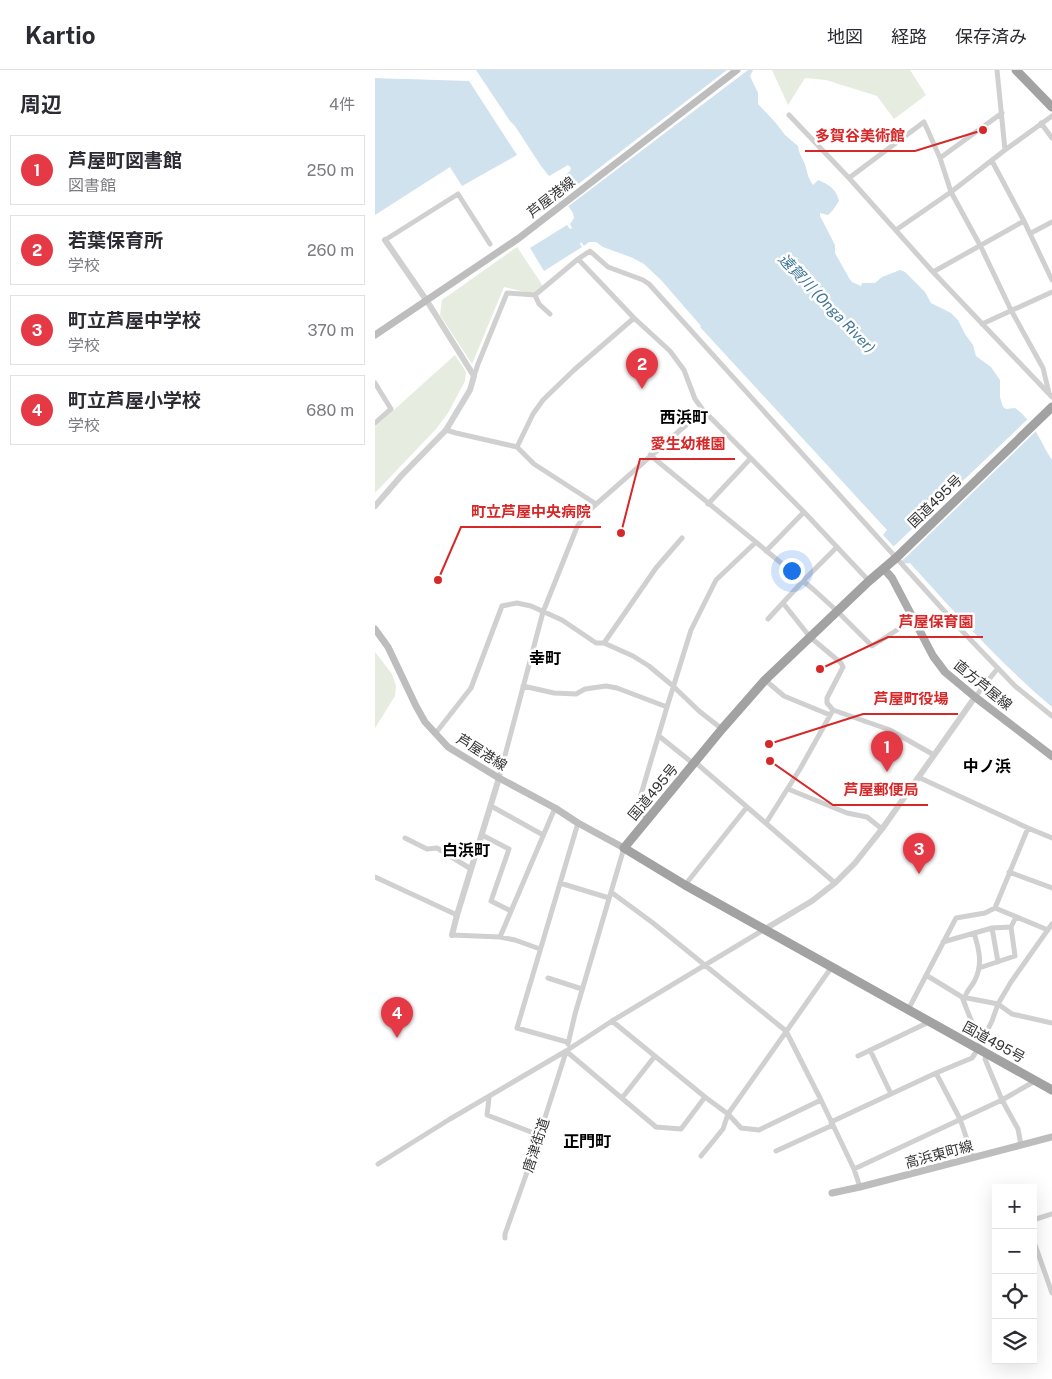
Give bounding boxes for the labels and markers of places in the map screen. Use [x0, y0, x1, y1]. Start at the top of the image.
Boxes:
callout: 多賀谷美術館 [805, 121, 915, 151]
pin: 2 [626, 348, 658, 389]
callout: 愛生幼稚園 [640, 429, 735, 459]
callout: 町立芦屋中央病院 [461, 497, 601, 527]
callout: 芦屋保育園 [888, 607, 983, 637]
callout: 芦屋町役場 [863, 684, 958, 714]
pin: 1 [871, 731, 903, 772]
callout: 芦屋郵便局 [833, 775, 928, 805]
pin: 3 [903, 833, 935, 874]
pin: 4 [381, 997, 413, 1038]

